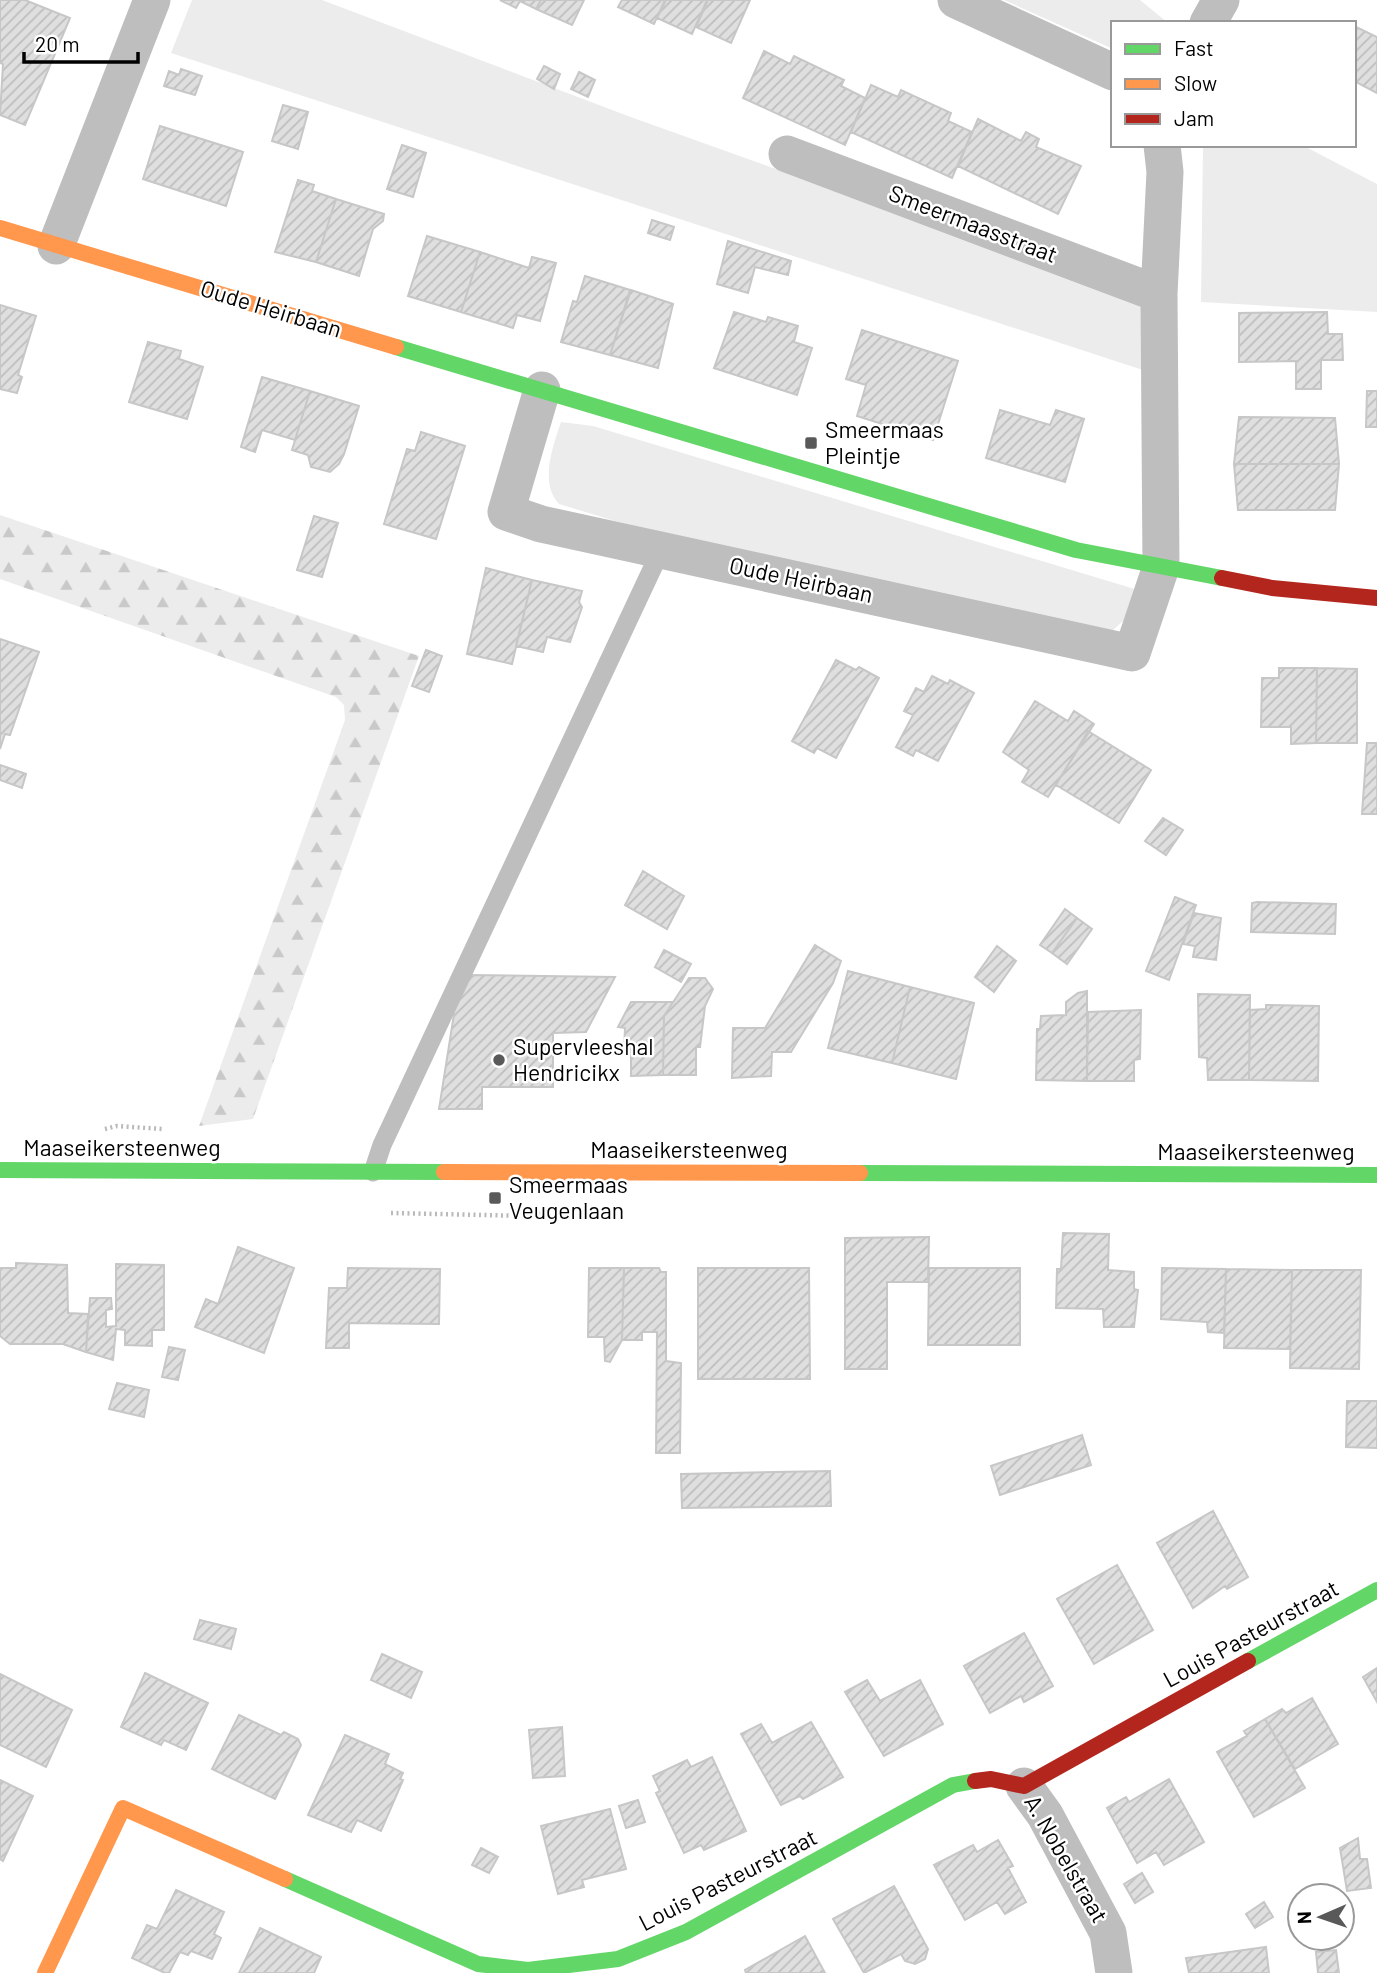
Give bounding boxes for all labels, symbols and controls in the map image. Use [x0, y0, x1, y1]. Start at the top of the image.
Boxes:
scale bar [24, 21, 138, 65]
legend [1111, 21, 1356, 147]
text: 20 m [35, 31, 80, 56]
text: Fast [1174, 35, 1214, 60]
text: Slow [1174, 70, 1217, 95]
text: Jam [1174, 105, 1214, 130]
street label: Smeermaasstraat [885, 178, 1061, 268]
street label: Oude Heirbaan [197, 273, 345, 343]
place label: Smeermaas Pleintje [825, 415, 944, 469]
marker: Smeermaas Pleintje [803, 435, 819, 451]
street label: Oude Heirbaan [727, 550, 876, 608]
place label: Supervleeshal Hendricikx [513, 1032, 654, 1086]
marker: Supervleeshal Hendricikx [491, 1052, 507, 1068]
street label: Maaseikersteenweg [23, 1133, 221, 1161]
street label: Maaseikersteenweg [590, 1135, 788, 1163]
street label: Maaseikersteenweg [1157, 1137, 1355, 1165]
place label: Smeermaas Veugenlaan [509, 1170, 628, 1224]
marker: Smeermaas Veugenlaan [487, 1190, 503, 1206]
street label: Louis Pasteurstraat [1158, 1573, 1343, 1693]
street label: A. Nobelstraat [1019, 1790, 1115, 1927]
street label: Louis Pasteurstraat [634, 1822, 821, 1936]
north arrow [1286, 1882, 1356, 1952]
text: N [1292, 1911, 1315, 1924]

